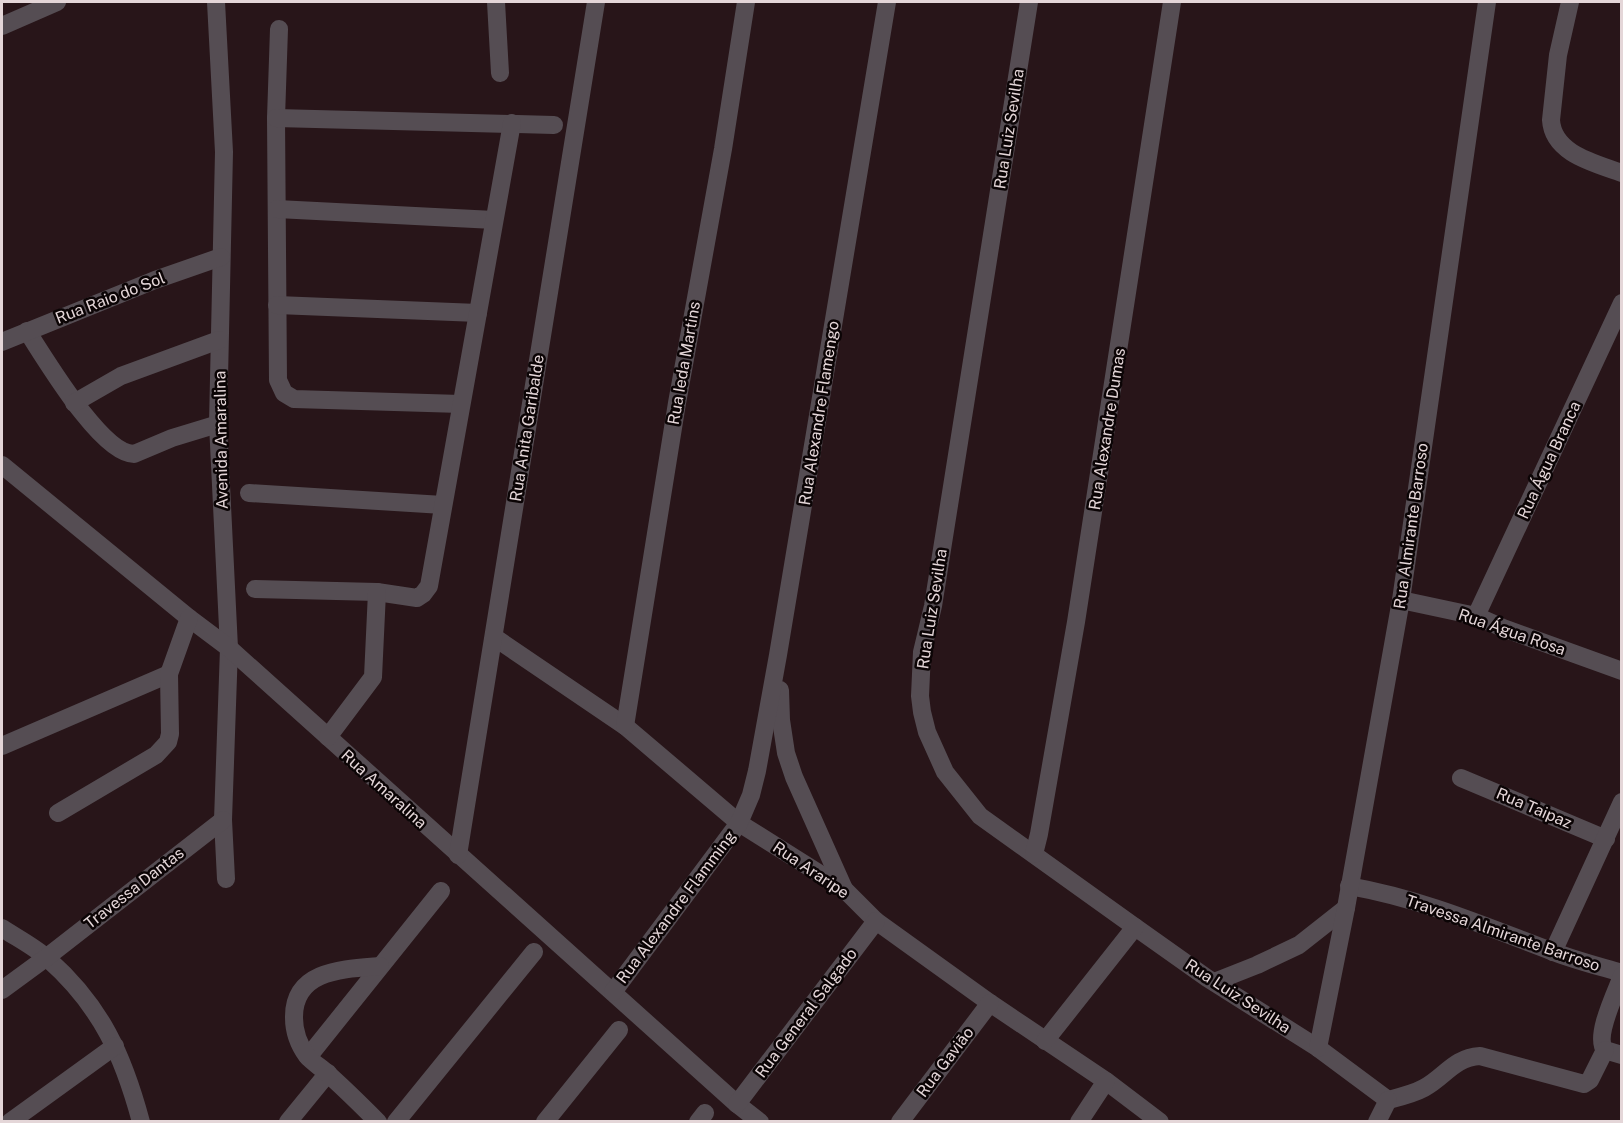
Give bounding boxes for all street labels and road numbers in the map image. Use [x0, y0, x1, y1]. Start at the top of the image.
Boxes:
street label: Rua Luiz Sevilha [990, 68, 1028, 190]
street label: Rua Raio do Sol [53, 268, 168, 328]
street label: Rua Ieda Martins [664, 300, 704, 426]
street label: Rua Alexandre Flamengo [795, 319, 843, 507]
street label: Rua Alexandre Dumas [1085, 347, 1129, 511]
street label: Rua Anita Garibalde [506, 353, 548, 503]
street label: Avenida Amaralina [210, 371, 232, 509]
street label: Rua Água Branca [1512, 398, 1585, 522]
street label: Rua Almirante Barroso [1390, 442, 1432, 610]
street label: Rua Luiz Sevilha [913, 548, 951, 670]
street label: Rua Água Rosa [1456, 604, 1568, 659]
street label: Rua Amaralina [337, 746, 431, 832]
street label: Rua Taipaz [1493, 784, 1575, 833]
street label: Rua Alexandre Flamming [612, 827, 740, 987]
street label: Rua Araripe [769, 838, 853, 902]
street label: Travessa Dantas [80, 843, 188, 933]
street label: Travessa Almirante Barroso [1403, 891, 1603, 975]
street label: Rua General Salgado [751, 945, 861, 1081]
street label: Rua Luiz Sevilha [1182, 955, 1294, 1037]
street label: Rua Gavião [912, 1023, 978, 1101]

